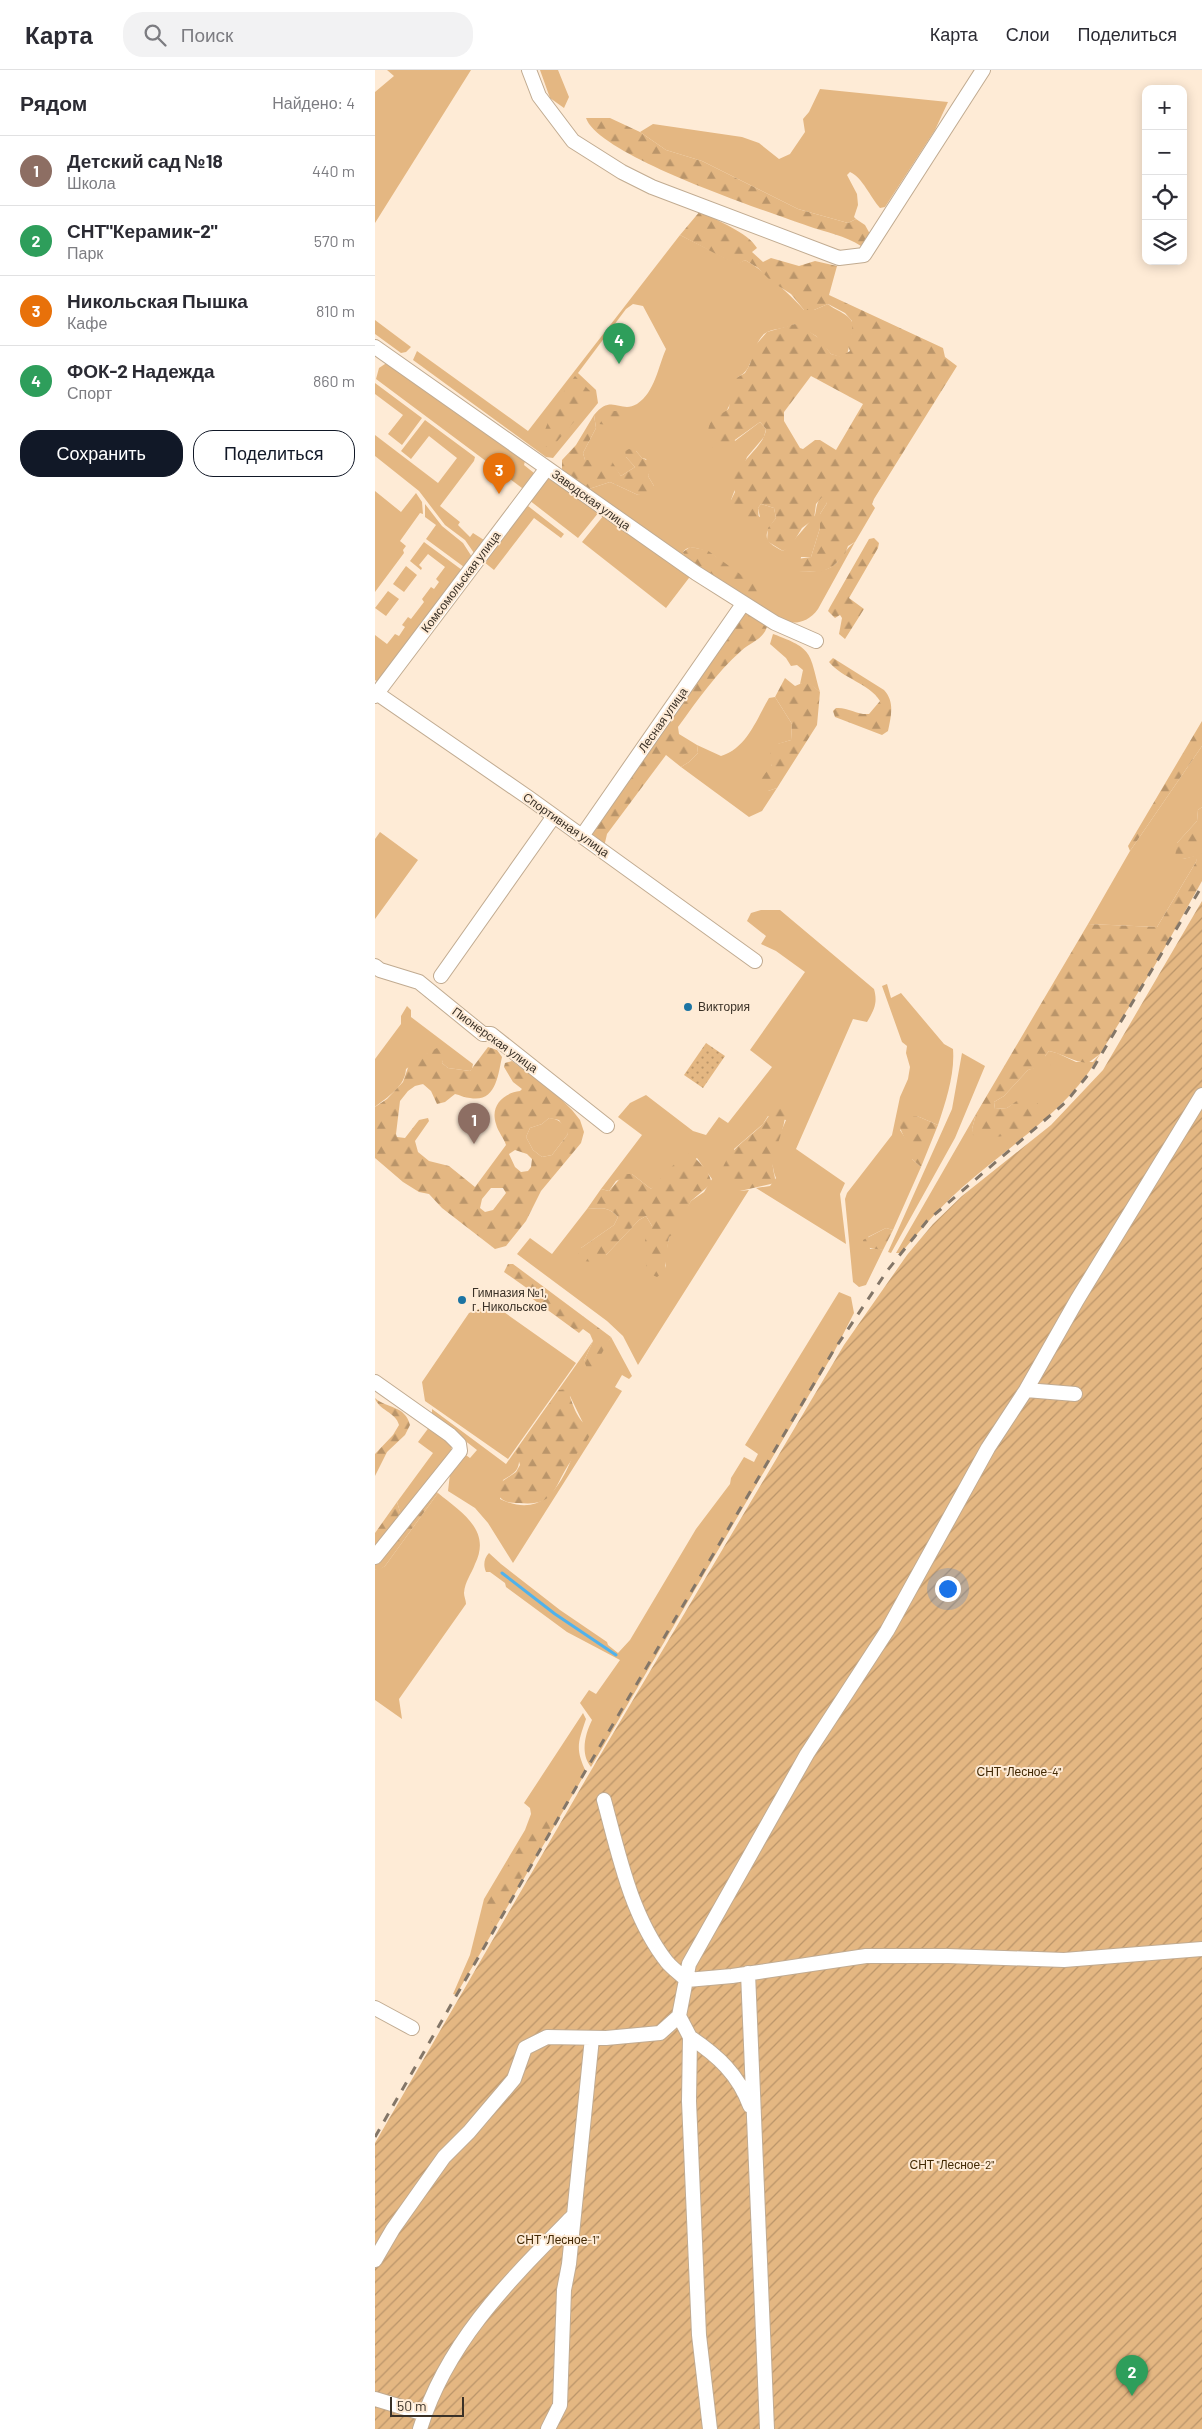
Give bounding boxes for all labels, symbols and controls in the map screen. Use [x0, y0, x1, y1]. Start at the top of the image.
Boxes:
search box [123, 12, 473, 57]
text: Карта [25, 20, 93, 49]
icon: search [141, 21, 169, 49]
text: Поиск [181, 23, 233, 46]
text: Карта [930, 23, 978, 45]
text: Слои [1006, 23, 1050, 45]
text: Поделиться [1078, 23, 1177, 45]
map controls [1142, 85, 1187, 265]
button: + [1142, 85, 1187, 130]
text: Рядом [20, 90, 87, 115]
text: Найдено: 4 [272, 93, 355, 112]
button: − [1142, 130, 1187, 175]
text: Детский сад №18 [67, 149, 223, 172]
text: 1 [33, 161, 39, 180]
text: 440 m [312, 161, 355, 180]
text: Школа [67, 173, 116, 192]
button: locate [1142, 175, 1187, 220]
text: СНТ"Керамик-2" [67, 219, 218, 242]
button: layers [1142, 220, 1187, 265]
text: 2 [32, 231, 40, 250]
text: 570 m [314, 231, 355, 250]
text: Парк [67, 243, 103, 262]
text: Никольская Пышка [67, 289, 248, 312]
text: 3 [32, 301, 40, 320]
text: 810 m [316, 301, 355, 320]
text: Кафе [67, 313, 107, 332]
pin: 4 [603, 323, 635, 364]
text: ФОК-2 Надежда [67, 359, 215, 382]
text: 4 [31, 371, 41, 390]
text: 860 m [313, 371, 355, 390]
text: Спорт [67, 383, 112, 402]
button: Сохранить [20, 430, 183, 477]
button: Поделиться [193, 430, 355, 477]
pin: 3 [483, 453, 515, 494]
street label: Заводская улица [549, 466, 634, 533]
street label: Комсомольская улица [418, 528, 504, 635]
street label: Лесная улица [635, 684, 691, 755]
street label: Спортивная улица [520, 789, 613, 860]
place label: Виктория [698, 999, 750, 1014]
marker: Виктория [682, 1001, 694, 1013]
street label: Пионерская улица [450, 1004, 541, 1076]
pin: 1 [458, 1103, 490, 1144]
place label: Гимназия №1, г. Никольское [472, 1285, 548, 1313]
marker: Гимназия №1, г. Никольское [456, 1294, 468, 1306]
your location [935, 1576, 961, 1602]
park label: СНТ "Лесное-4" [976, 1764, 1062, 1778]
park label: СНТ "Лесное-2" [909, 2157, 995, 2171]
park label: СНТ "Лесное-1" [517, 2232, 599, 2246]
pin: 2 [1116, 2355, 1148, 2396]
scale bar [390, 2394, 464, 2417]
text: 50 m [397, 2397, 426, 2414]

